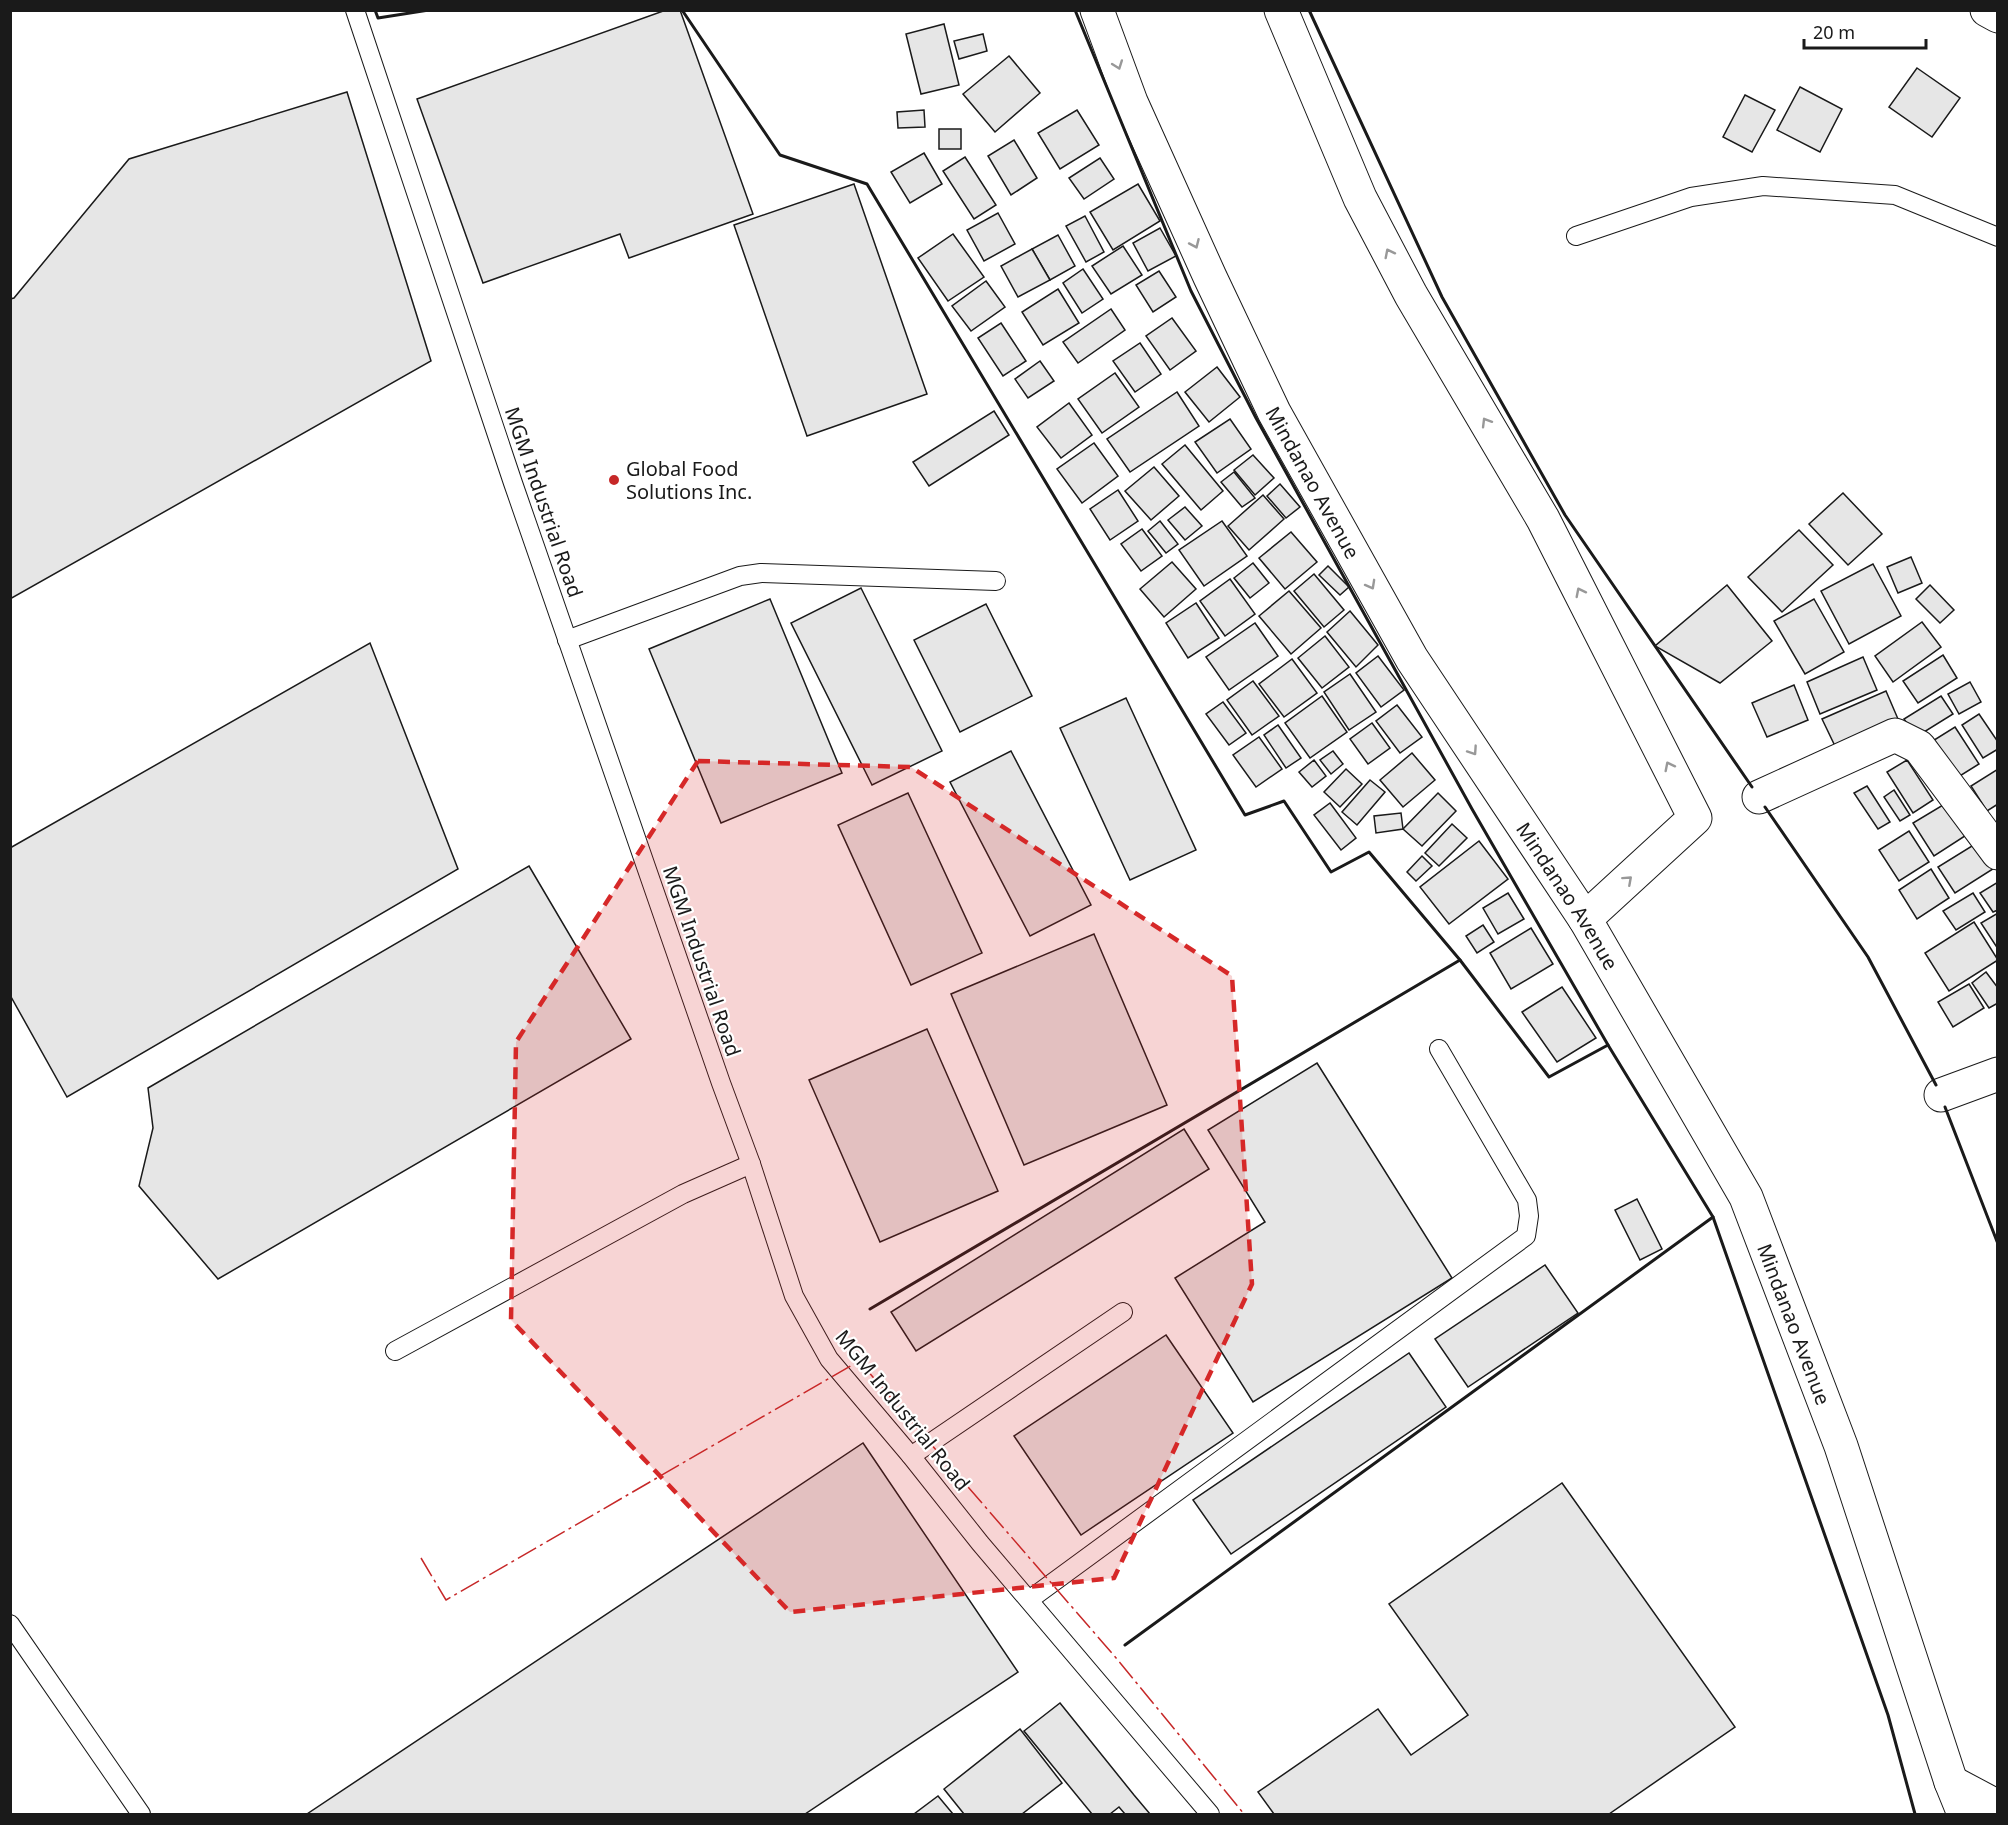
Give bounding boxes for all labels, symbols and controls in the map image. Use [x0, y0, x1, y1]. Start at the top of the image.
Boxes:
scale bar [1804, 12, 1926, 50]
text: 20 m [1813, 20, 1855, 44]
one-way arrow [1110, 60, 1123, 70]
one-way arrow [1188, 238, 1200, 249]
one-way arrow [1384, 248, 1396, 259]
street label: Mindanao Avenue [1260, 401, 1367, 563]
street label: MGM Industrial Road [499, 403, 589, 601]
one-way arrow [1481, 418, 1493, 428]
place label: Global Food Solutions Inc. [626, 455, 752, 505]
marker: Global Food Solutions Inc. [607, 473, 621, 487]
one-way arrow [1364, 579, 1375, 590]
one-way arrow [1576, 587, 1588, 598]
one-way arrow [1466, 745, 1477, 756]
one-way arrow [1665, 762, 1676, 772]
street label: Mindanao Avenue [1511, 817, 1625, 975]
street label: MGM Industrial Road [657, 862, 747, 1060]
one-way arrow [1621, 876, 1632, 887]
street label: Mindanao Avenue [1751, 1240, 1837, 1409]
street label: MGM Industrial Road [830, 1324, 976, 1496]

